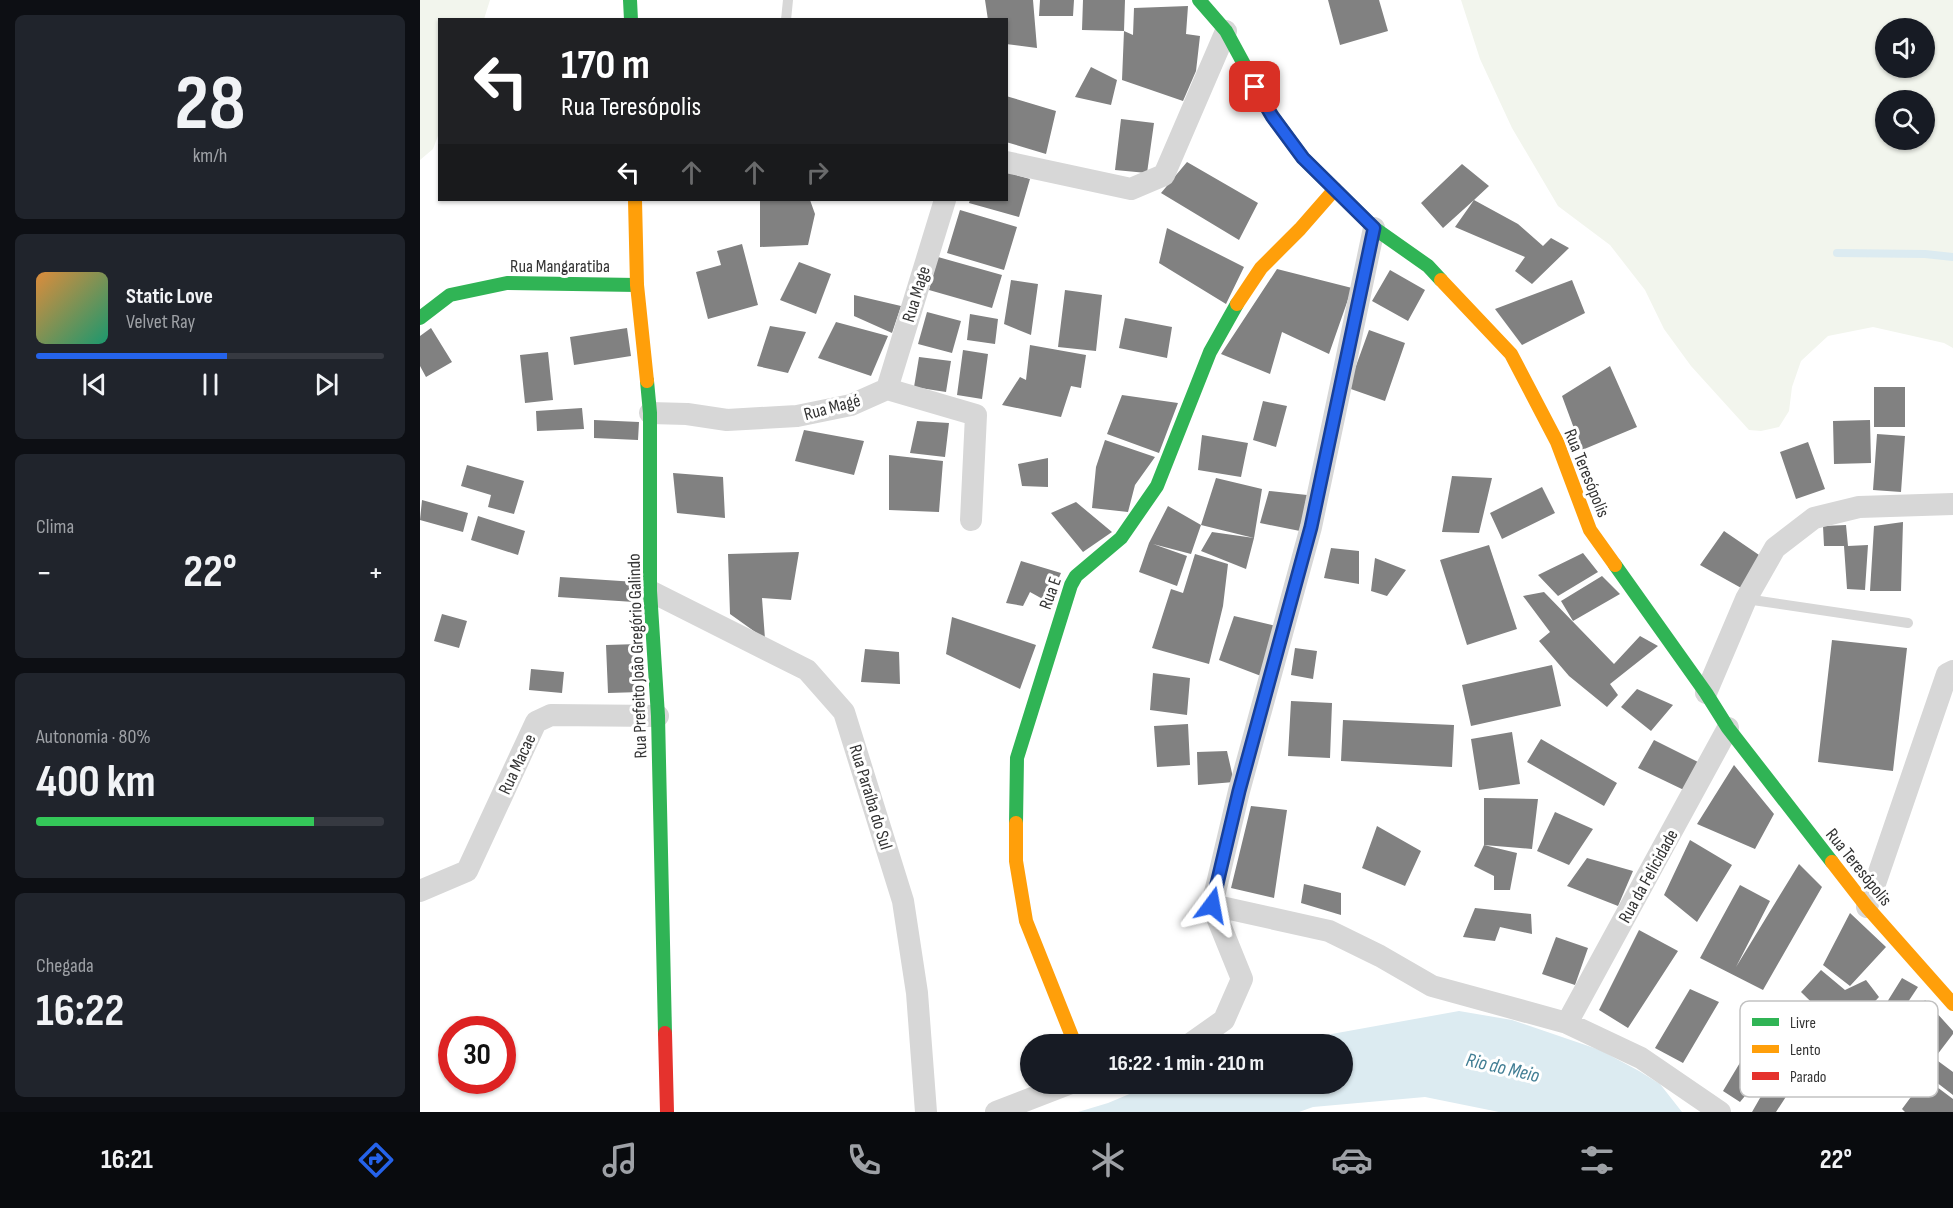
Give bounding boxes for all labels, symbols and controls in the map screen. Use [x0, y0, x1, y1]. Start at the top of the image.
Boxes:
map controls [1875, 18, 1935, 150]
button: sound [1875, 18, 1935, 78]
text: 170 m [561, 40, 650, 91]
icon: left [462, 42, 540, 120]
text: 28 [175, 58, 245, 151]
pin [1229, 61, 1280, 112]
icon: arrive [1238, 70, 1271, 103]
button: search [1875, 90, 1935, 150]
text: Rua Teresópolis [561, 91, 701, 123]
text: km/h [193, 144, 227, 168]
icon: left [612, 156, 645, 189]
icon: ahead [675, 156, 708, 189]
icon: ahead [738, 156, 771, 189]
icon: right [801, 156, 834, 189]
street label: Rua Mangaratiba [510, 256, 610, 277]
street label: Rua Mage [898, 264, 935, 325]
text: Static Love [126, 283, 213, 310]
text: Velvet Ray [126, 310, 195, 334]
icon: previous [78, 368, 111, 401]
icon: pause [194, 368, 227, 401]
icon: next [310, 368, 343, 401]
street label: Rua Magé [802, 390, 863, 425]
street label: Rua Teresópolis [1559, 426, 1614, 520]
text: Clima [36, 515, 74, 539]
text: 22° [183, 545, 237, 600]
text: − [36, 553, 52, 593]
text: + [368, 553, 384, 593]
street label: Rua Prefeito João Gregório Galindo [623, 553, 652, 759]
street label: Rua E [1035, 574, 1066, 612]
text: Autonomia · 80% [36, 725, 151, 749]
street label: Rua Macae [494, 731, 541, 798]
street label: Rua Paraíba do Sul [845, 742, 896, 852]
text: 400 km [36, 755, 156, 810]
street label: Rua Teresópolis [1821, 824, 1896, 910]
street label: Rua da Felicidade [1614, 826, 1683, 927]
position arrow [1180, 873, 1244, 937]
text: Chegada [36, 954, 94, 978]
text: 16:22 [36, 984, 124, 1039]
legend [1740, 1001, 1938, 1097]
text: Livre [1790, 1014, 1816, 1033]
speed limit sign: 30 [438, 1016, 516, 1094]
text: Lento [1790, 1041, 1821, 1060]
water label: Rio do Meio [1464, 1048, 1542, 1088]
text: 16:22 · 1 min · 210 m [1109, 1050, 1264, 1077]
text: Parado [1790, 1068, 1827, 1087]
icon: directions [355, 1139, 397, 1181]
icon: music [599, 1139, 641, 1181]
icon: phone [843, 1139, 885, 1181]
icon: climate [1087, 1139, 1129, 1181]
icon: car [1331, 1139, 1373, 1181]
icon: filters [1576, 1139, 1618, 1181]
text: 16:21 [101, 1144, 153, 1176]
text: 22° [1820, 1144, 1852, 1176]

